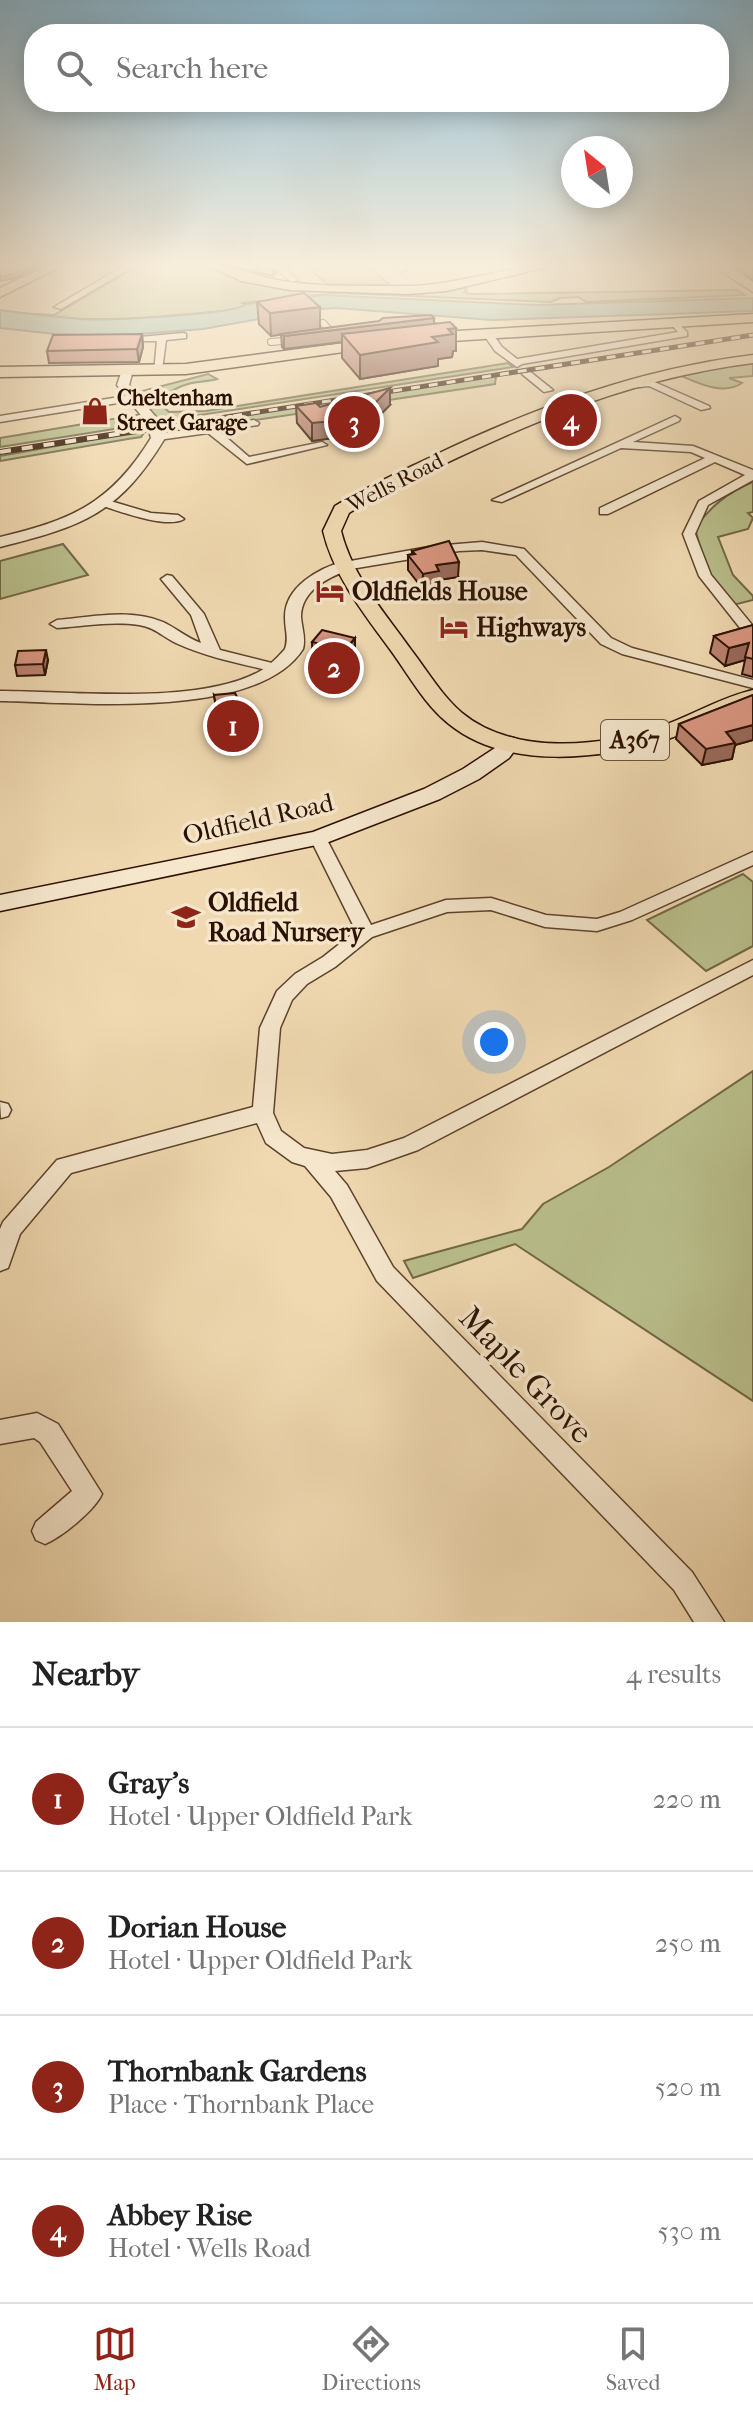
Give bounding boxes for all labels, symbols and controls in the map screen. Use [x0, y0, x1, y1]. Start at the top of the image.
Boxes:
search box [24, 24, 729, 112]
icon: search [52, 46, 96, 90]
text: Search here [116, 51, 268, 86]
north arrow [561, 136, 633, 208]
place label: Cheltenham Street Garage [117, 385, 248, 436]
pin: 4 [545, 390, 597, 450]
pin: 3 [328, 392, 380, 452]
shop icon: Cheltenham Street Garage [80, 396, 110, 426]
street label: Wells Road [341, 447, 449, 519]
hotel icon: Oldfields House [315, 576, 345, 606]
place label: Oldfields House [352, 576, 528, 607]
hotel icon: Highways [439, 612, 469, 642]
place label: Highways [476, 612, 587, 643]
pin: 2 [308, 638, 360, 698]
pin: 1 [207, 696, 259, 756]
road number: A367 [601, 720, 669, 760]
street label: Oldfield Road [180, 786, 337, 851]
place label: Oldfield Road Nursery [208, 887, 366, 948]
school or university icon: Oldfield Road Nursery [171, 902, 201, 932]
your location [474, 1022, 514, 1062]
street label: Maple Grove [452, 1299, 600, 1451]
text: Nearby [32, 1654, 139, 1694]
text: 4 results [626, 1659, 721, 1690]
text: Gray's [108, 1766, 189, 1801]
text: 1 [53, 1784, 63, 1815]
text: 220 m [653, 1784, 721, 1815]
text: Hotel · Upper Oldfield Park [108, 1801, 412, 1832]
text: Dorian House [108, 1910, 286, 1945]
text: 2 [51, 1928, 65, 1959]
text: 250 m [655, 1928, 721, 1959]
text: Hotel · Upper Oldfield Park [108, 1945, 412, 1976]
text: Thornbank Gardens [108, 2054, 367, 2089]
text: 3 [53, 2072, 63, 2103]
text: 520 m [655, 2072, 721, 2103]
text: Place · Thornbank Place [108, 2089, 374, 2120]
text: Abbey Rise [108, 2198, 252, 2233]
text: 4 [50, 2216, 66, 2247]
text: 530 m [658, 2216, 721, 2247]
text: Hotel · Wells Road [108, 2233, 311, 2264]
tab: Map [93, 2322, 137, 2396]
tab: Directions [322, 2322, 421, 2396]
tab: Saved [606, 2322, 660, 2396]

